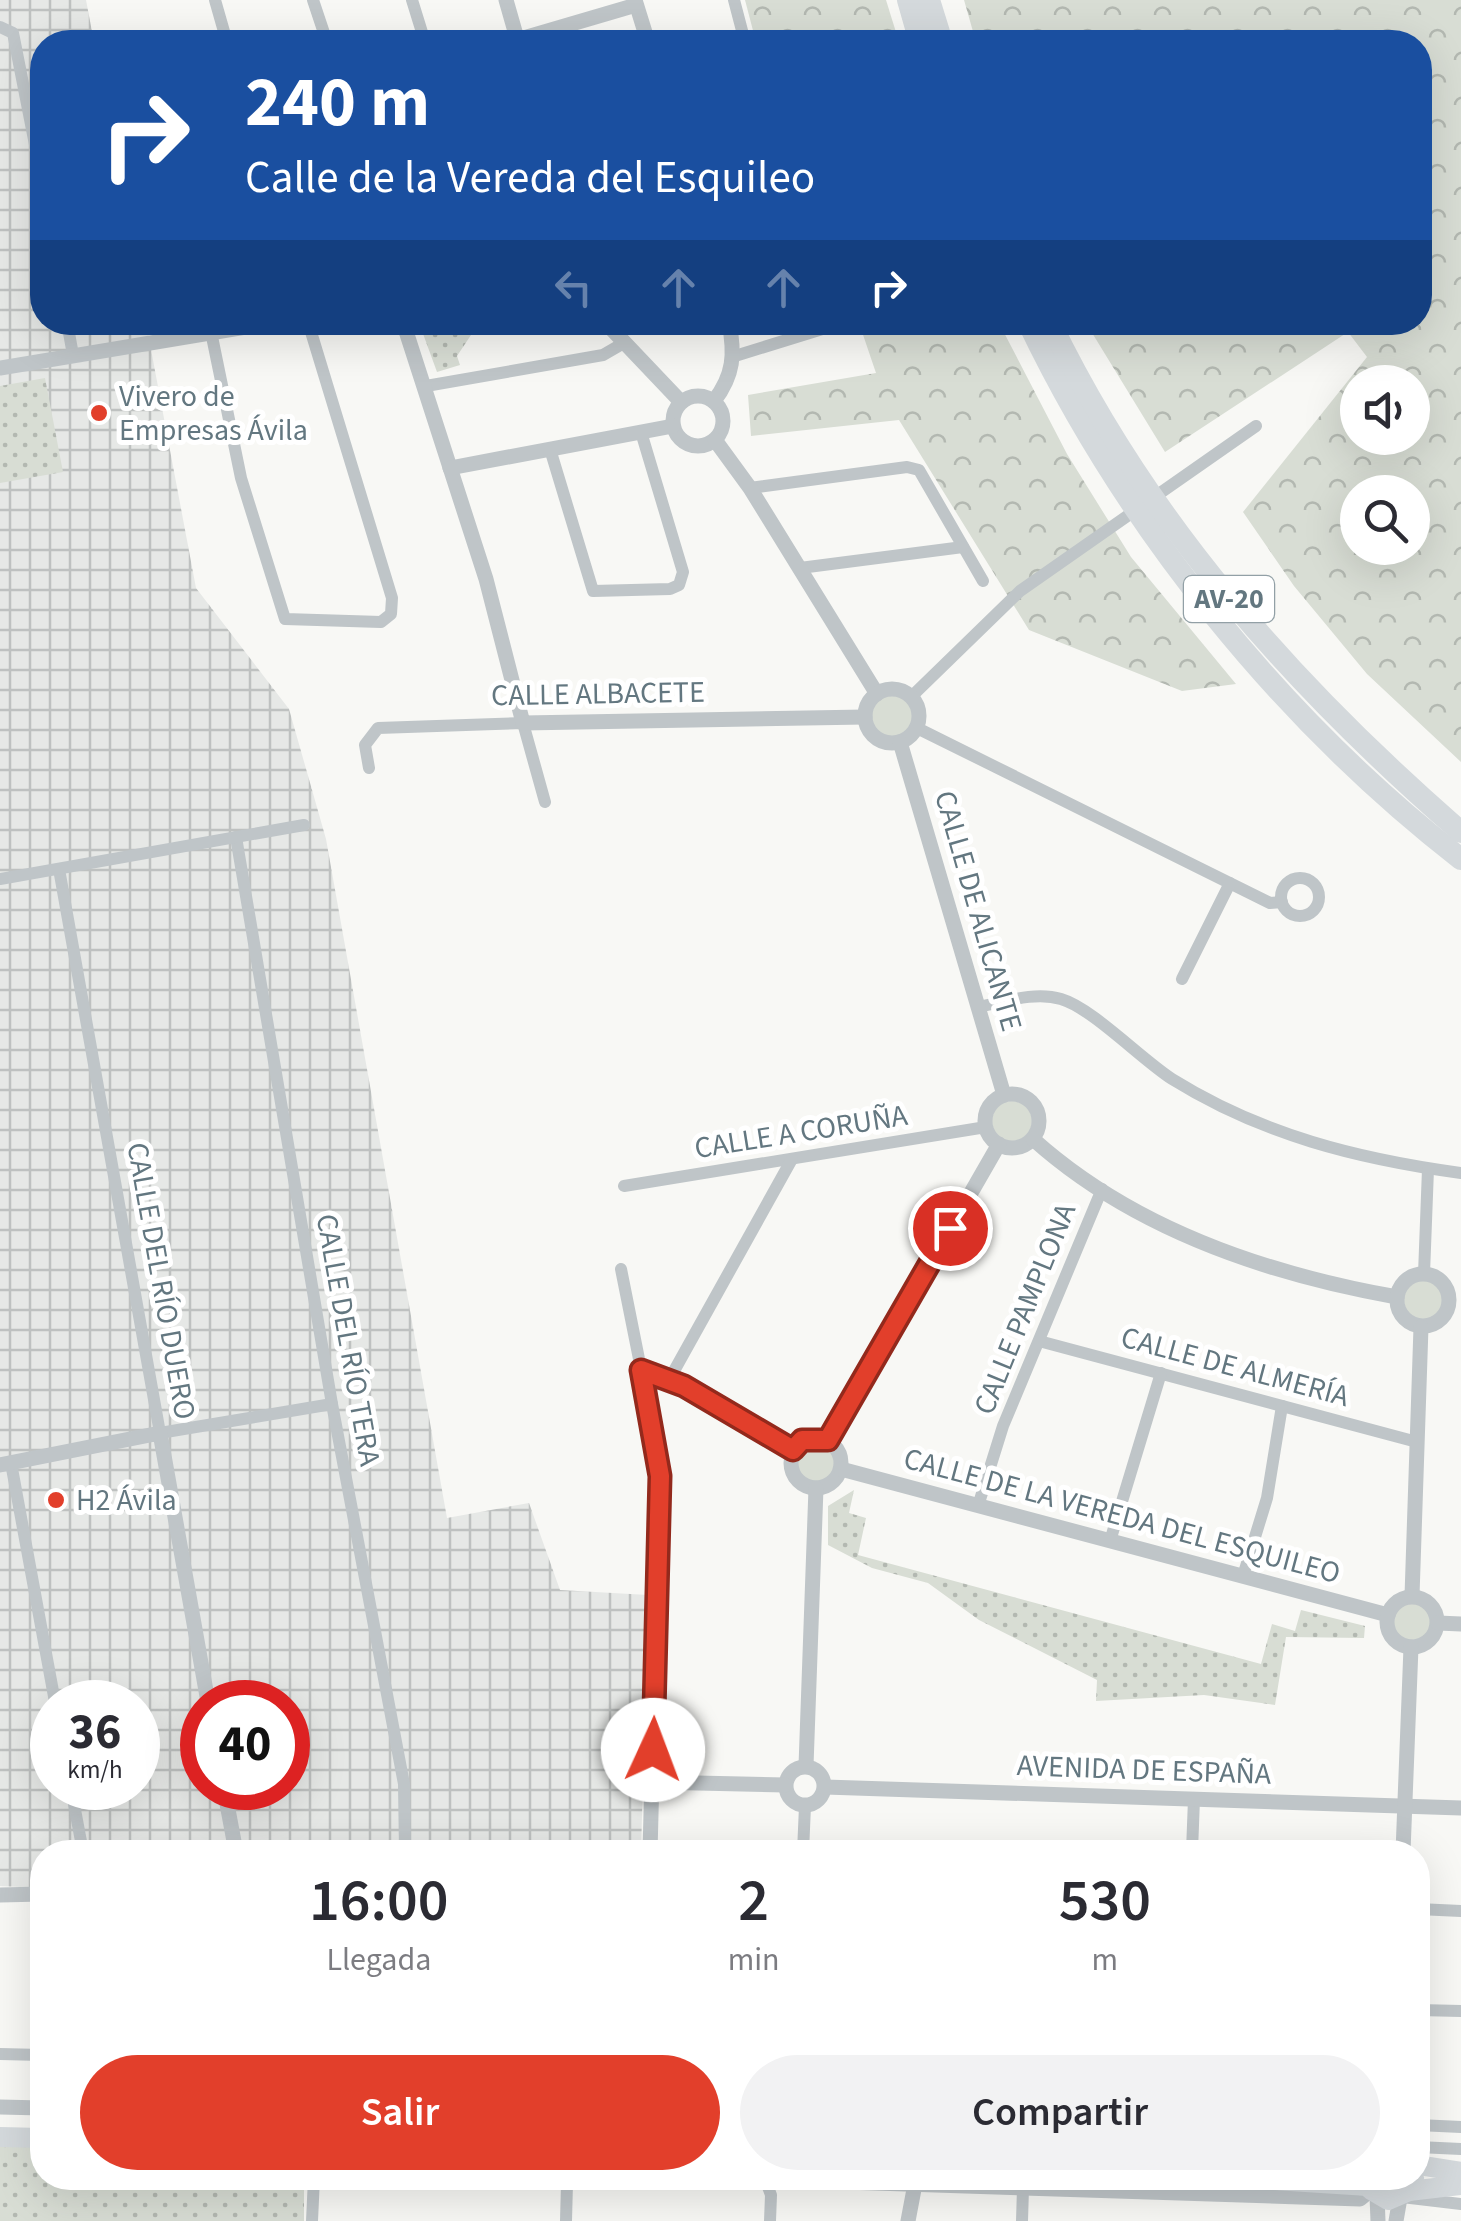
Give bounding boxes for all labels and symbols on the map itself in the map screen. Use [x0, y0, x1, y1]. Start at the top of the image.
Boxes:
place label: Vivero de Empresas Ávila [119, 375, 308, 452]
marker: Vivero de Empresas Ávila [88, 402, 110, 424]
road number: AV-20 [1184, 576, 1274, 622]
street label: CALLE ALBACETE [491, 671, 705, 717]
street label: CALLE DE ALICANTE [923, 786, 1033, 1036]
street label: CALLE A CORUÑA [691, 1094, 911, 1170]
street label: CALLE DEL RÍO DUERO [115, 1139, 207, 1423]
pin [908, 1186, 993, 1271]
street label: CALLE PAMPLONA [963, 1196, 1087, 1421]
street label: CALLE DEL RÍO TERA [305, 1211, 391, 1470]
street label: CALLE DE ALMERÍA [1116, 1316, 1354, 1418]
street label: CALLE DE LA VEREDA DEL ESQUILEO [899, 1437, 1345, 1595]
place label: H2 Ávila [76, 1479, 177, 1522]
marker: H2 Ávila [45, 1489, 67, 1511]
speed limit sign: 40 [180, 1680, 310, 1810]
position arrow [601, 1698, 705, 1802]
street label: AVENIDA DE ESPAÑA [1016, 1744, 1273, 1796]

